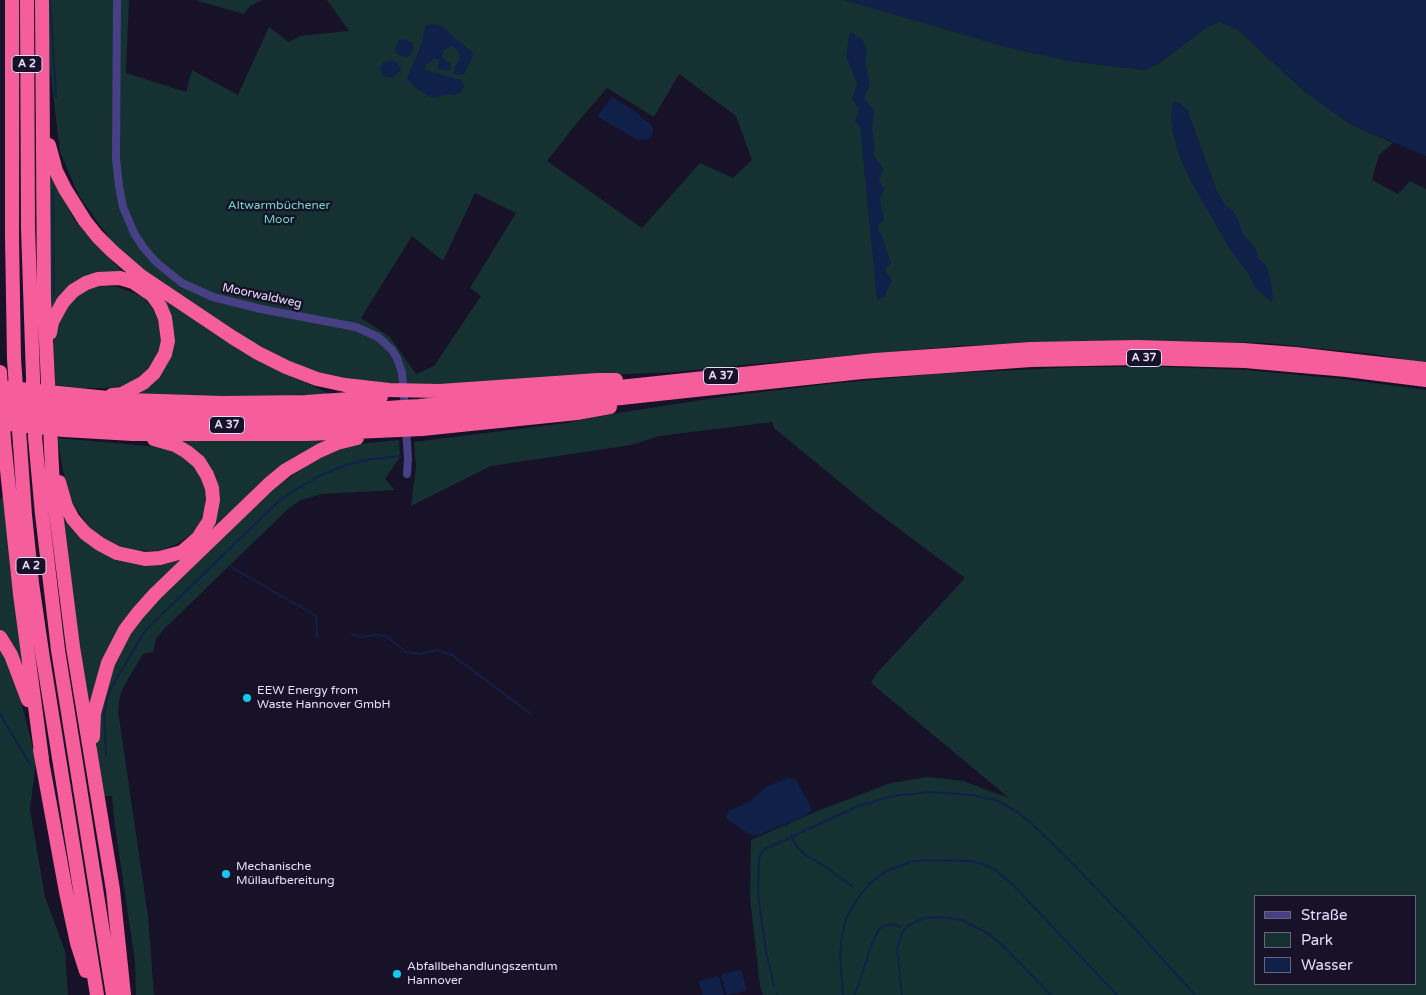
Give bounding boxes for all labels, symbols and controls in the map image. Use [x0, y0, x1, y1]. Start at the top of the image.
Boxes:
road number: A 2 [12, 56, 42, 72]
park label: Altwarmbüchener Moor [228, 199, 330, 227]
street label: Moorwaldweg [221, 281, 303, 311]
road number: A 37 [1126, 349, 1162, 366]
road number: A 37 [704, 368, 738, 384]
road number: A 37 [210, 416, 244, 434]
road number: A 2 [16, 558, 46, 574]
place label: EEW Energy from Waste Hannover GmbH [257, 684, 390, 712]
marker: EEW Energy from Waste Hannover GmbH [241, 692, 253, 704]
place label: Mechanische Müllaufbereitung [236, 860, 335, 888]
marker: Mechanische Müllaufbereitung [220, 868, 232, 880]
legend [1254, 895, 1416, 985]
text: Straße [1301, 906, 1347, 924]
text: Park [1301, 931, 1333, 949]
text: Wasser [1301, 956, 1353, 974]
place label: Abfallbehandlungszentum Hannover [407, 960, 558, 988]
marker: Abfallbehandlungszentum Hannover [391, 968, 403, 980]

